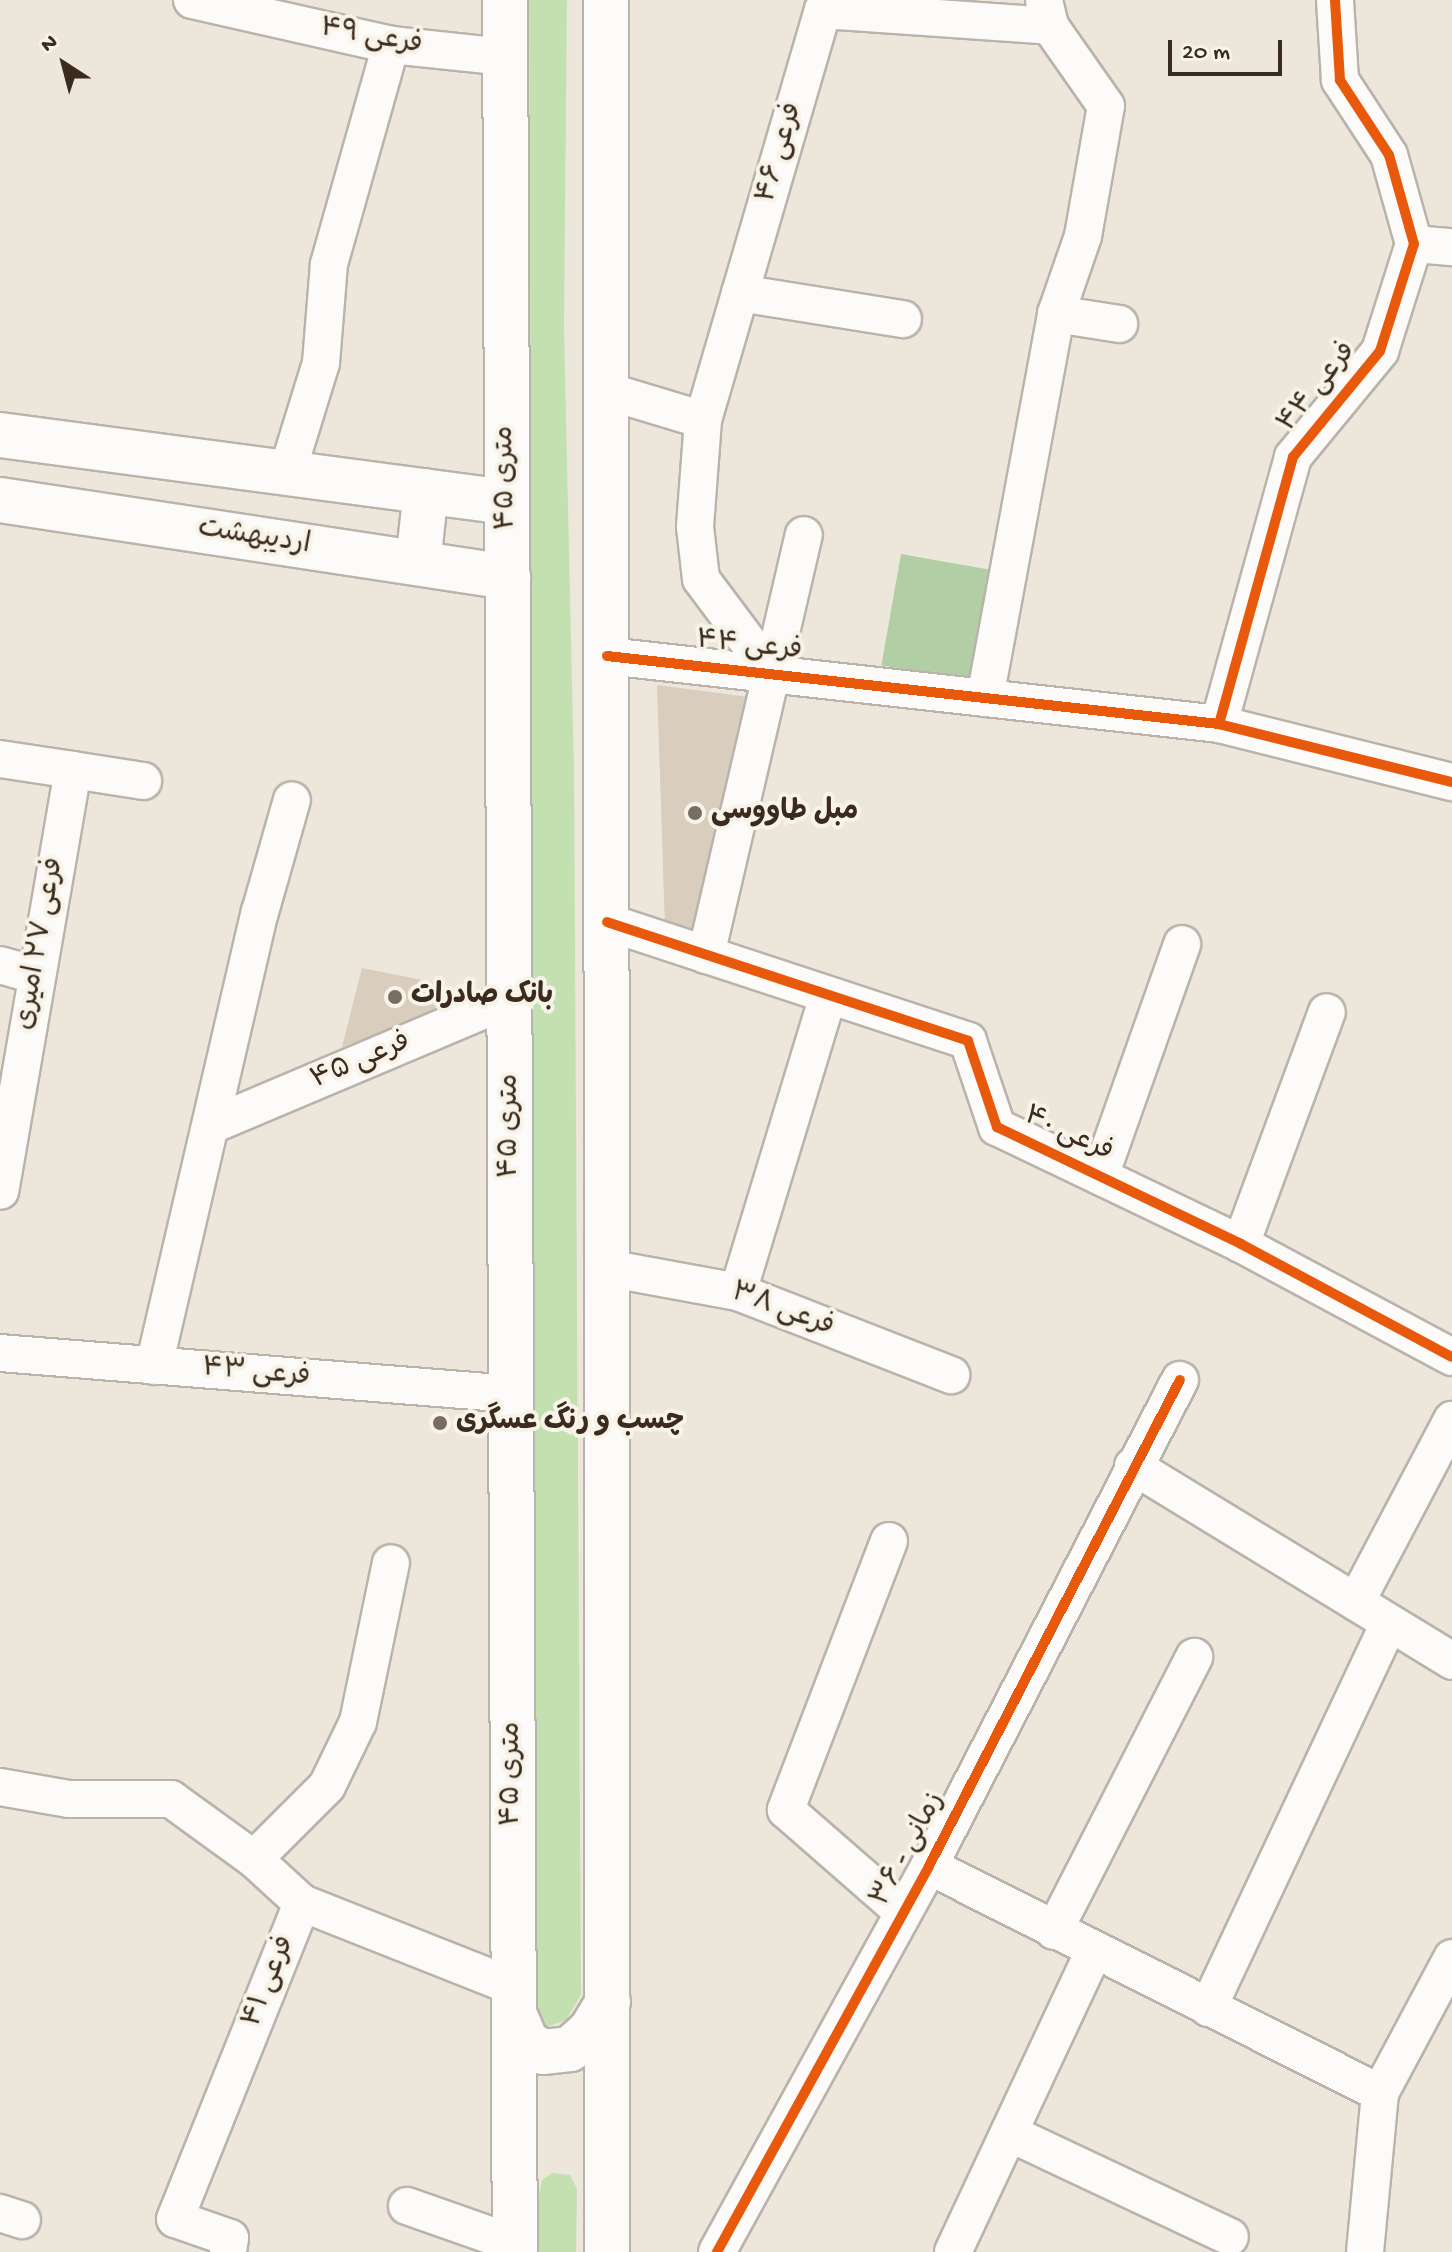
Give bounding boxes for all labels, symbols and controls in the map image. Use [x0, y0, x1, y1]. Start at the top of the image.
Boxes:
street label: فرعی ۴۹ [317, 13, 425, 63]
north arrow [24, 24, 104, 104]
scale bar [1172, 24, 1286, 74]
text: N [36, 30, 63, 59]
text: 20 m [1182, 39, 1230, 68]
street label: فرعی ۴۶ [751, 99, 811, 207]
street label: فرعی ۴۴ [1271, 336, 1365, 440]
street label: ۴۵ متری [489, 425, 525, 531]
street label: اردیبهشت [195, 513, 313, 563]
street label: فرعی ۴۴ [694, 625, 804, 669]
place label: مبل طاووسی [711, 796, 858, 830]
marker: مبل طاووسی [686, 804, 704, 822]
street label: فرعی ۲۷ امیری [9, 855, 73, 1033]
place label: بانک صادرات [411, 980, 553, 1014]
marker: بانک صادرات [386, 988, 404, 1006]
street label: فرعی ۴۵ [306, 1026, 416, 1098]
street label: ۴۵ متری [494, 1074, 528, 1178]
street label: فرعی ۴۰ [1018, 1100, 1118, 1170]
street label: فرعی ۳۸ [726, 1277, 838, 1345]
street label: فرعی ۴۳ [201, 1353, 311, 1395]
place label: چسب و رنگ عسگری [456, 1406, 684, 1440]
marker: چسب و رنگ عسگری [431, 1414, 449, 1432]
street label: ۴۵ متری [496, 1722, 530, 1826]
street label: ۳۶ - زمانی [865, 1787, 953, 1913]
street label: فرعی ۴۱ [237, 1931, 303, 2033]

